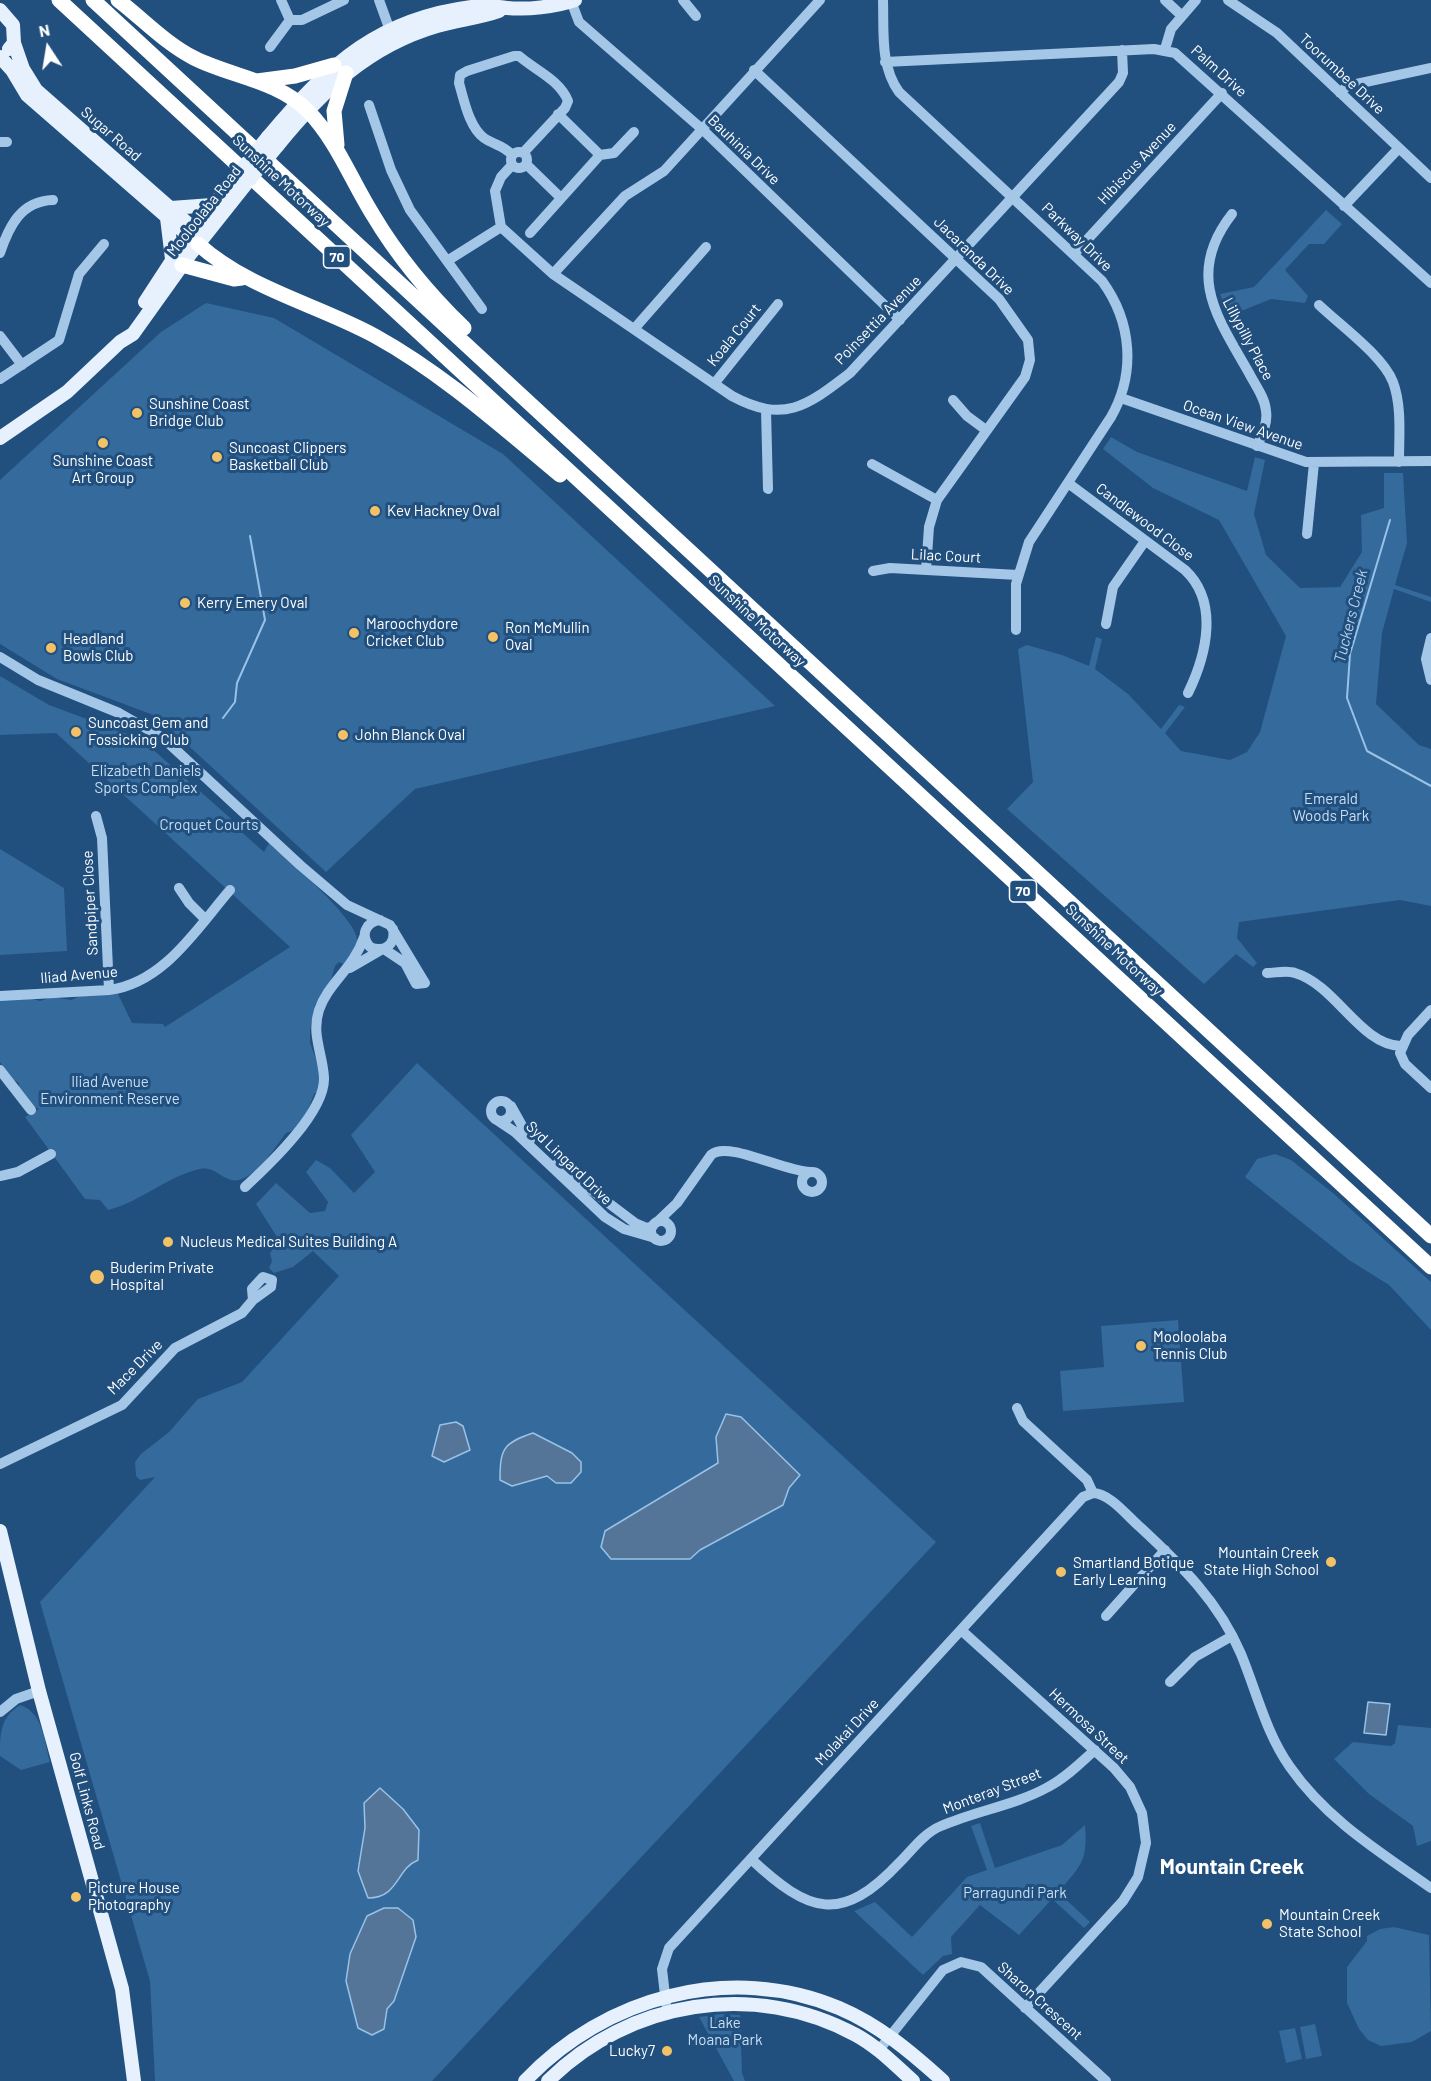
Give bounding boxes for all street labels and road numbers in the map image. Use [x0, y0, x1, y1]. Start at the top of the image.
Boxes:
street label: Toorumbee Drive [1296, 30, 1388, 118]
street label: Palm Drive [1187, 41, 1251, 101]
street label: Sugar Road [77, 103, 145, 165]
street label: Bauhinia Drive [704, 111, 784, 189]
street label: Hibiscus Avenue [1094, 118, 1180, 208]
street label: Sunshine Motorway [229, 131, 333, 231]
street label: Mooloolaba Road [163, 162, 245, 260]
street label: Parkway Drive [1038, 199, 1116, 275]
street label: Jacaranda Drive [930, 213, 1018, 299]
road number: 70 [324, 246, 350, 268]
street label: Poinsettia Avenue [831, 272, 925, 368]
street label: Lillypilly Place [1219, 295, 1277, 383]
street label: Koala Court [703, 300, 765, 370]
street label: Ocean View Avenue [1181, 396, 1305, 454]
street label: Candlewood Close [1092, 479, 1198, 565]
street label: Lilac Court [910, 545, 982, 567]
street label: Sunshine Motorway [705, 571, 809, 671]
street label: Sandpiper Close [78, 850, 102, 956]
road number: 70 [1010, 880, 1036, 902]
street label: Sunshine Motorway [1062, 900, 1166, 1000]
street label: Iliad Avenue [40, 963, 118, 987]
street label: Syd Lingard Drive [522, 1117, 616, 1209]
street label: Mace Drive [104, 1336, 166, 1398]
street label: Hermosa Street [1045, 1684, 1133, 1768]
street label: Molakai Drive [811, 1695, 883, 1769]
street label: Golf Links Road [65, 1750, 109, 1852]
street label: Monteray Street [940, 1764, 1044, 1818]
street label: Sharon Crescent [994, 1958, 1086, 2044]

